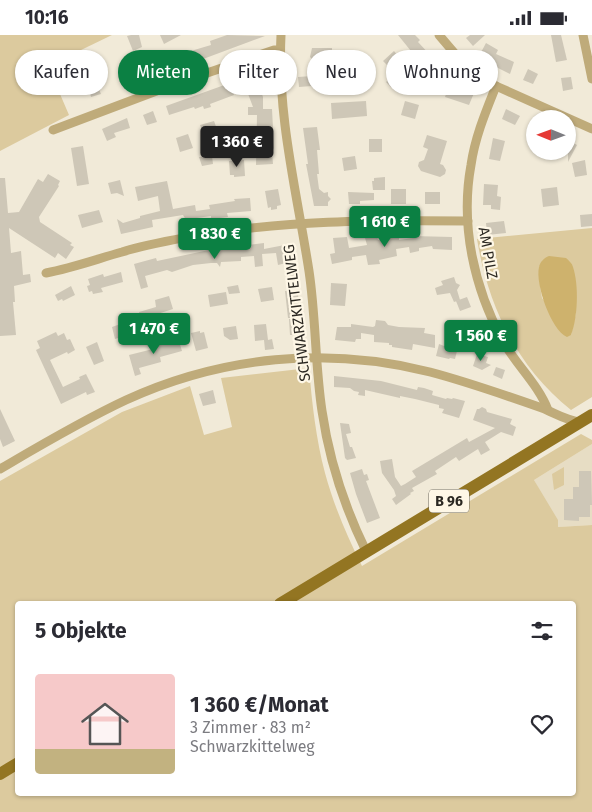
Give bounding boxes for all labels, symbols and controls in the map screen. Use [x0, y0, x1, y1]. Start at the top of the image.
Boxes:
text: 10:16 [25, 6, 68, 29]
chip: Kaufen [15, 50, 108, 95]
chip: Mieten [118, 50, 209, 95]
chip: Filter [219, 50, 297, 95]
chip: Neu [307, 50, 376, 95]
chip: Wohnung [386, 50, 498, 95]
north arrow [526, 110, 576, 160]
map controls [526, 110, 576, 160]
pin: 1 360 € [191, 125, 283, 168]
text: 1 360 € [211, 132, 263, 151]
pin: 1 610 € [339, 205, 431, 248]
text: 1 610 € [360, 212, 410, 231]
pin: 1 830 € [169, 217, 261, 260]
text: 1 830 € [189, 224, 241, 243]
street label: AM PILZ [475, 225, 501, 281]
street label: SCHWARZKITTELWEG [280, 243, 314, 383]
pin: 1 470 € [108, 313, 200, 355]
text: 1 470 € [129, 319, 179, 338]
pin: 1 560 € [435, 319, 527, 362]
text: 1 560 € [455, 326, 507, 345]
road number: B 96 [429, 489, 469, 513]
icon: filters [528, 617, 556, 645]
text: 5 Objekte [35, 618, 127, 644]
text: 1 360 €/Monat [190, 692, 329, 718]
icon: home [75, 694, 135, 754]
icon: heart [528, 710, 556, 738]
text: 3 Zimmer · 83 m² [190, 718, 311, 737]
text: Schwarzkittelweg [190, 737, 315, 756]

